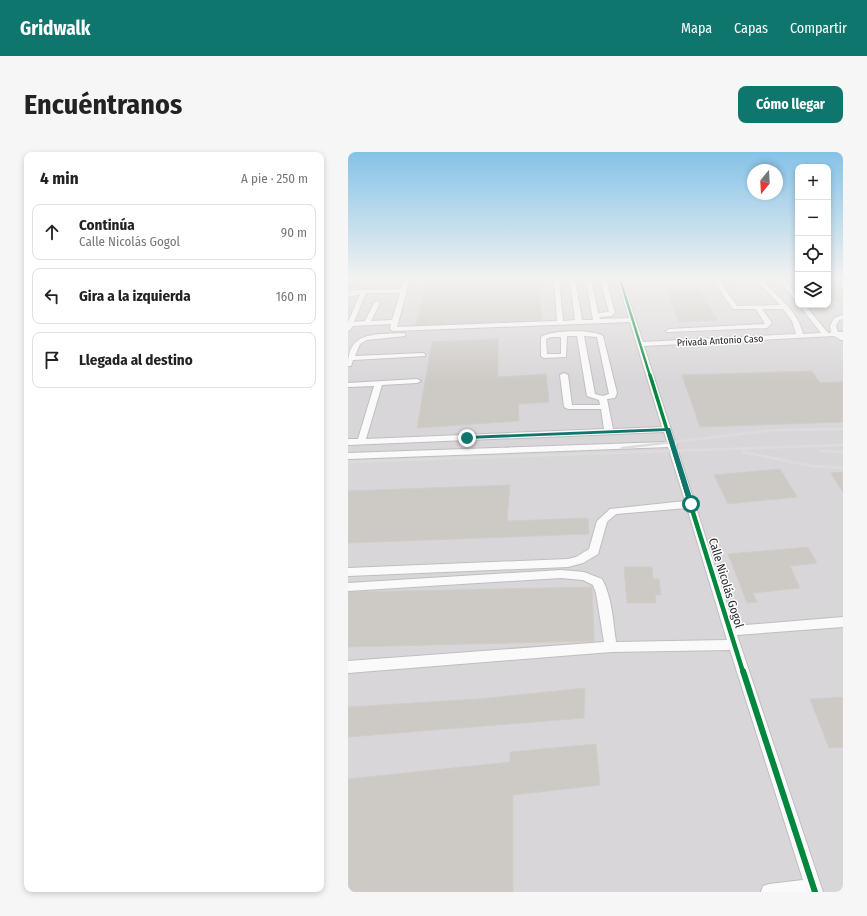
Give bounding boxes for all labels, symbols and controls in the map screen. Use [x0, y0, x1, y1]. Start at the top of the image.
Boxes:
text: Gridwalk [20, 17, 90, 40]
text: Mapa [681, 20, 712, 37]
text: Capas [734, 20, 768, 37]
text: Compartir [790, 20, 847, 37]
button: Cómo llegar [738, 86, 843, 123]
text: Encuéntranos [24, 88, 182, 121]
north arrow [747, 164, 783, 200]
map controls [795, 164, 831, 308]
button: + [795, 164, 831, 200]
text: 4 min [40, 168, 79, 189]
text: A pie · 250 m [241, 171, 308, 186]
button: − [795, 200, 831, 236]
text: Continúa [79, 216, 135, 234]
icon: ahead [41, 221, 63, 243]
text: 90 m [281, 225, 307, 240]
text: Calle Nicolás Gogol [79, 234, 180, 249]
button: locate [795, 236, 831, 272]
button: layers [795, 272, 831, 308]
icon: left [41, 285, 63, 307]
text: Gira a la izquierda [79, 287, 191, 305]
text: 160 m [276, 289, 307, 304]
street label: Privada Antonio Caso [677, 333, 764, 349]
icon: arrive [41, 349, 63, 371]
text: Llegada al destino [79, 351, 193, 369]
route end [458, 429, 476, 447]
route start [682, 495, 700, 513]
street label: Calle Nicolás Gogol [706, 536, 746, 630]

